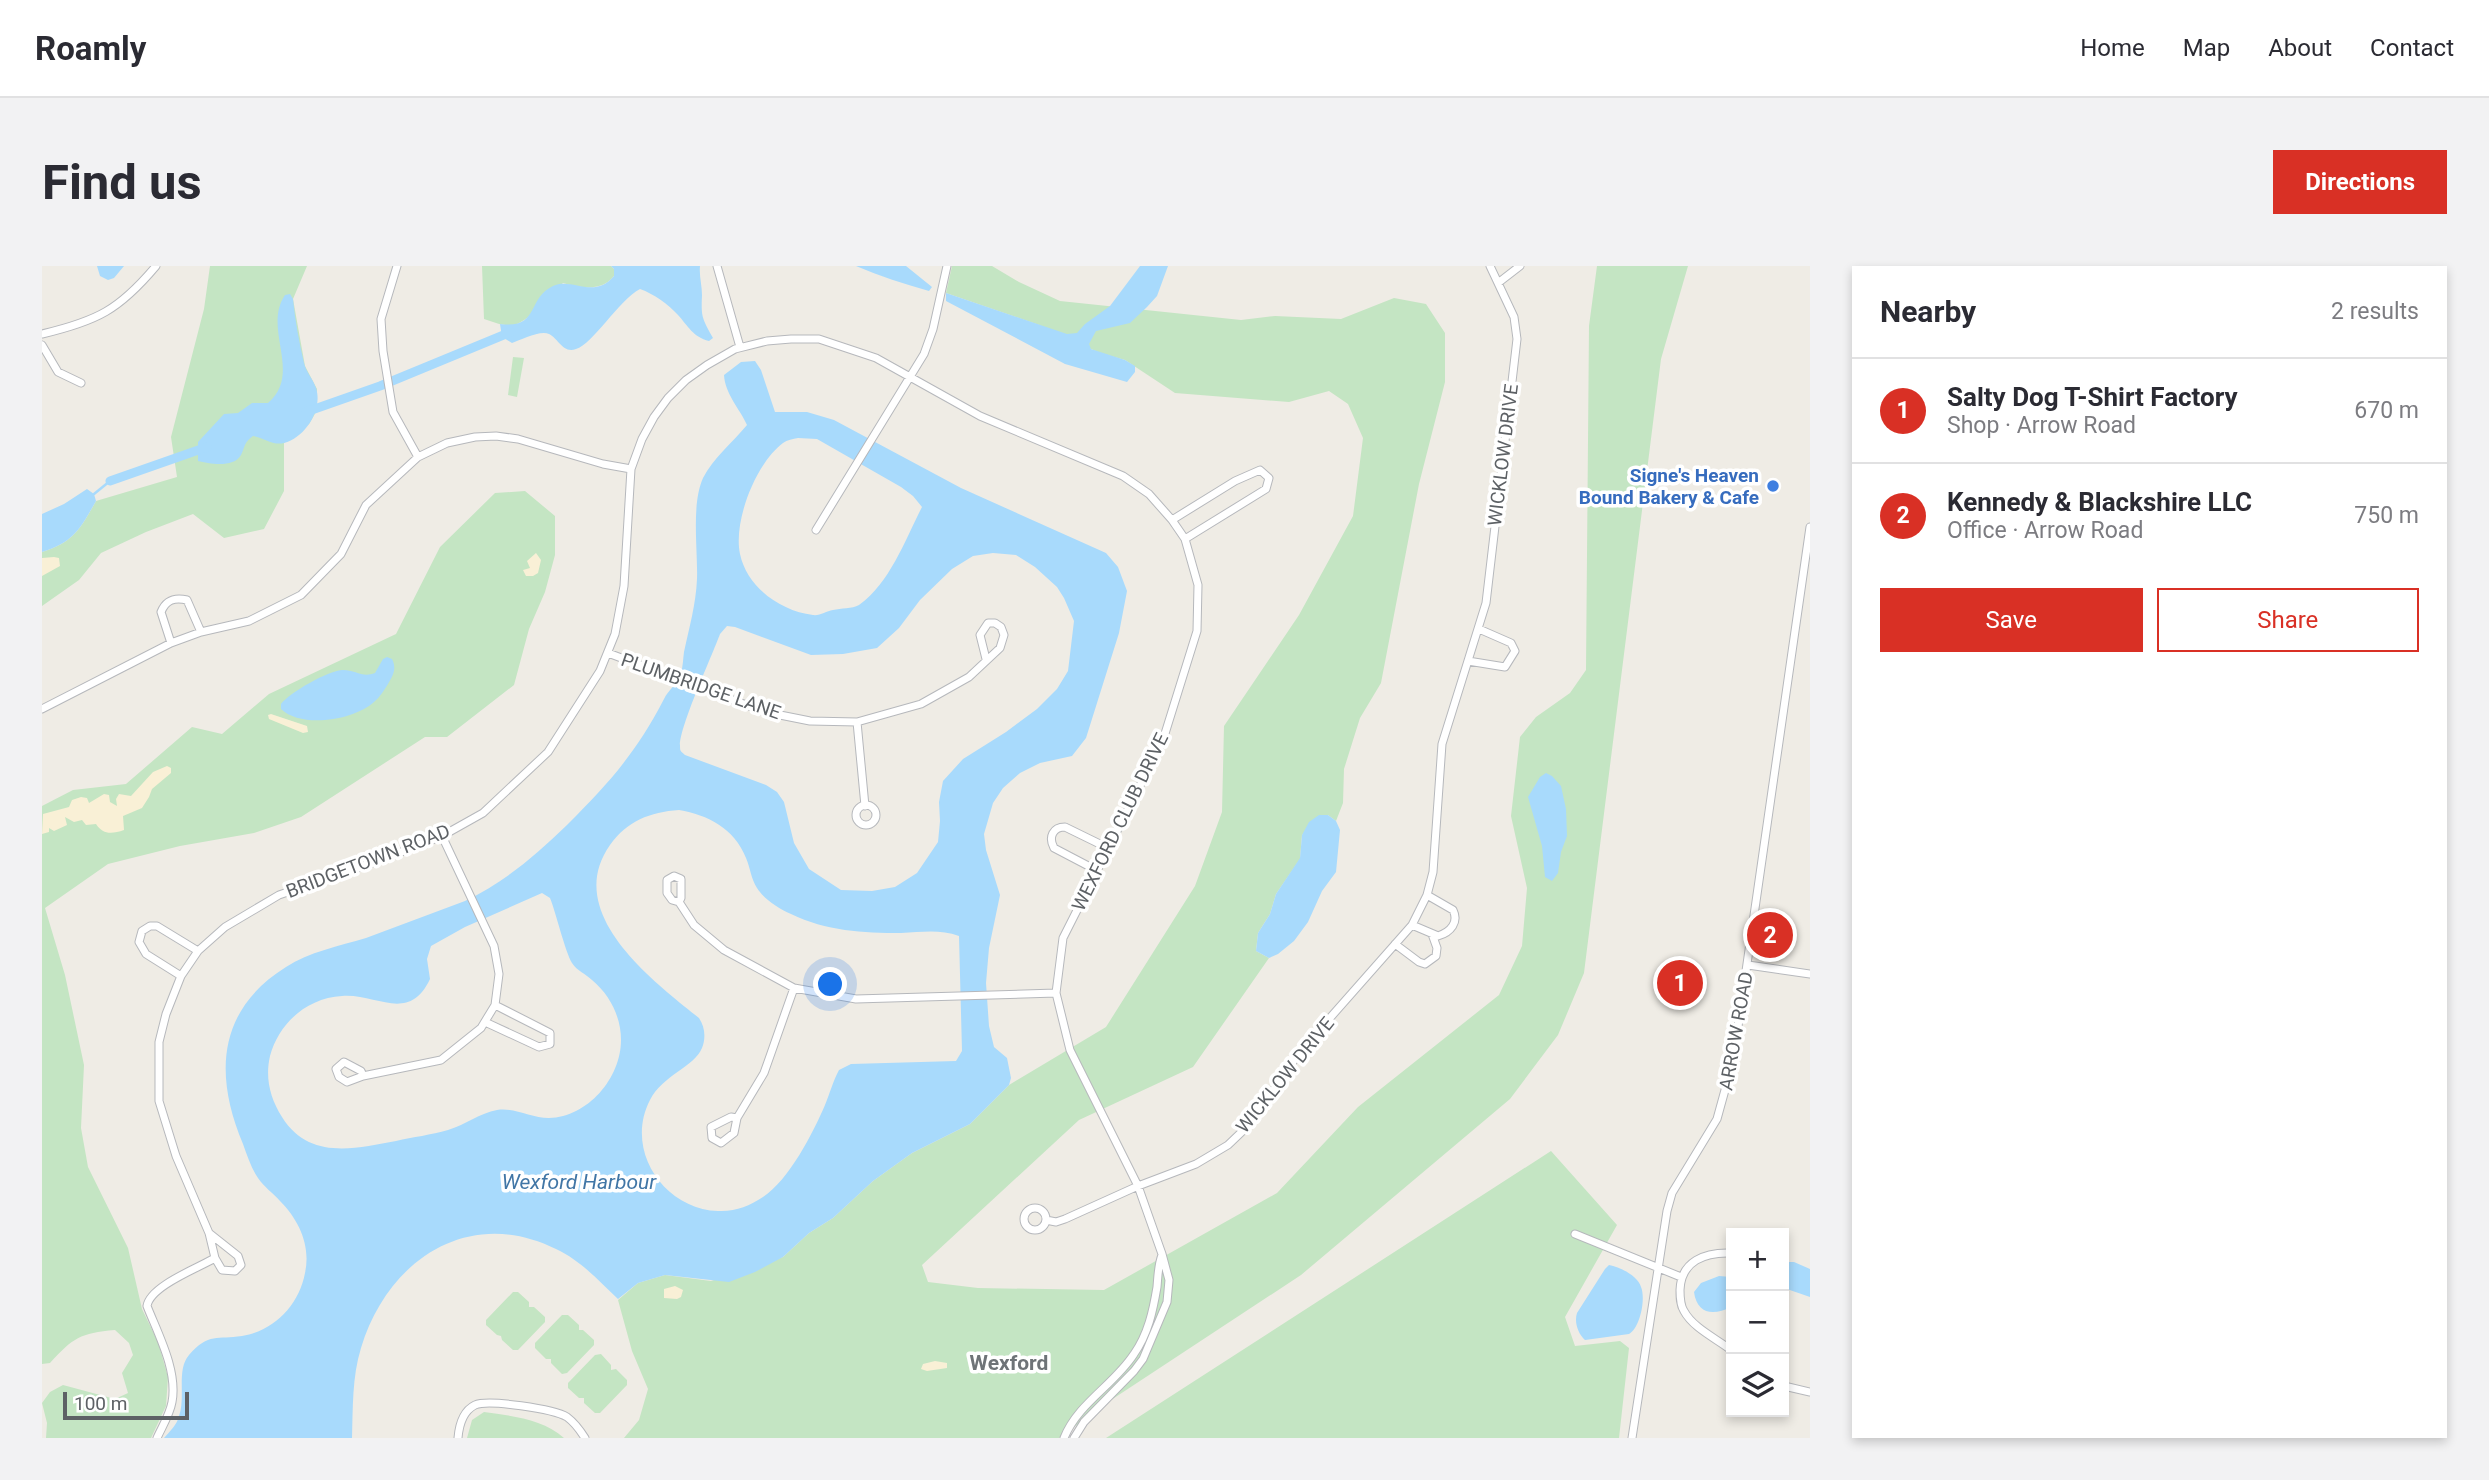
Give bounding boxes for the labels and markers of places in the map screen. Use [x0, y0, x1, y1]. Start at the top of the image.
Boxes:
place label: Signe's Heaven Bound Bakery & Cafe [1579, 464, 1759, 509]
marker: Signe's Heaven Bound Bakery & Cafe [1765, 478, 1781, 494]
pin: 2 [1747, 909, 1793, 961]
pin: 1 [1657, 957, 1703, 1009]

